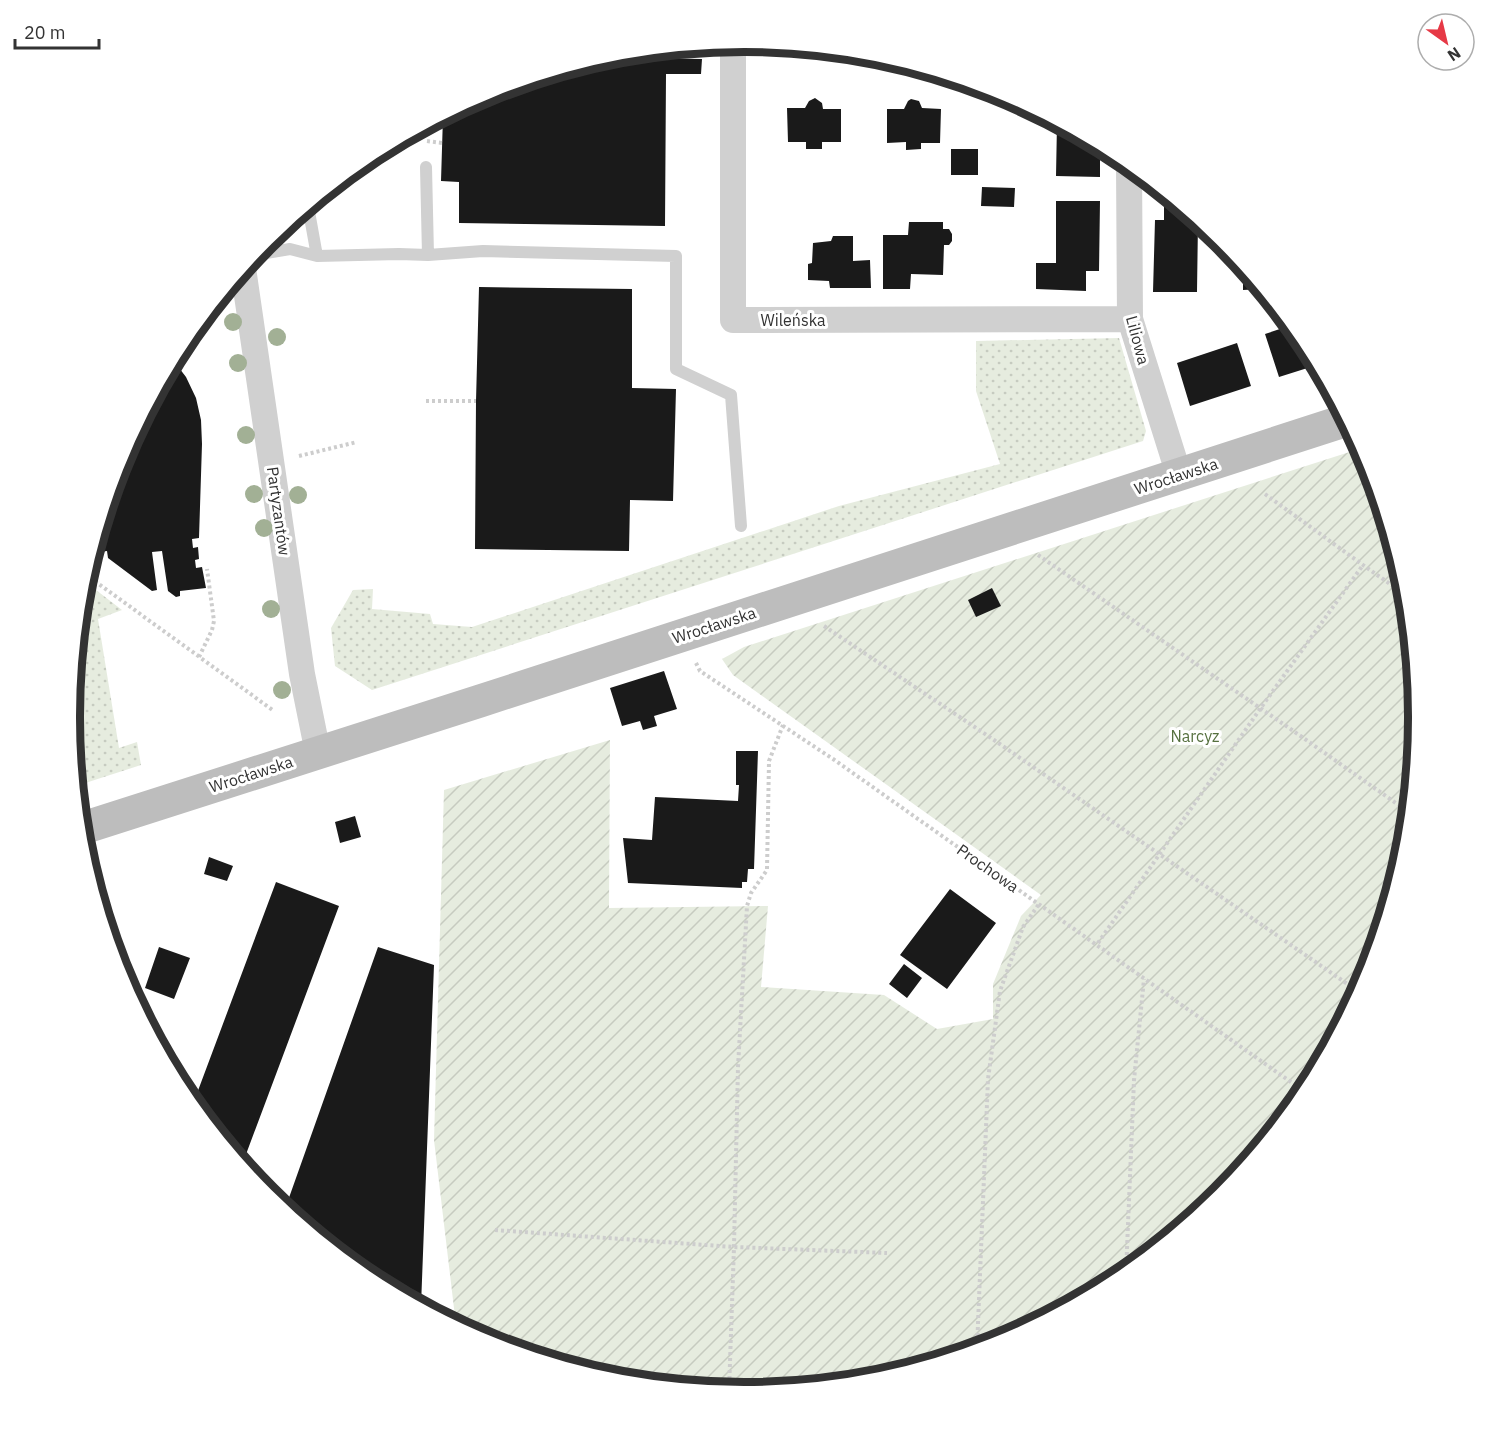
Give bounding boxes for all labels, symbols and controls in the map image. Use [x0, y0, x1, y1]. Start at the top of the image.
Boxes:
scale bar [15, 12, 99, 50]
north arrow [1416, 12, 1476, 72]
text: 20 m [24, 21, 66, 44]
text: N [1444, 43, 1465, 66]
street label: Wileńska [760, 310, 826, 330]
street label: Liliowa [1122, 313, 1154, 367]
street label: Wrocławska [1132, 453, 1221, 499]
street label: Partyzantów [263, 465, 295, 557]
street label: Wrocławska [670, 602, 759, 648]
park label: Narcyz [1170, 726, 1220, 746]
street label: Wrocławska [207, 751, 296, 797]
street label: Prochowa [953, 839, 1023, 897]

